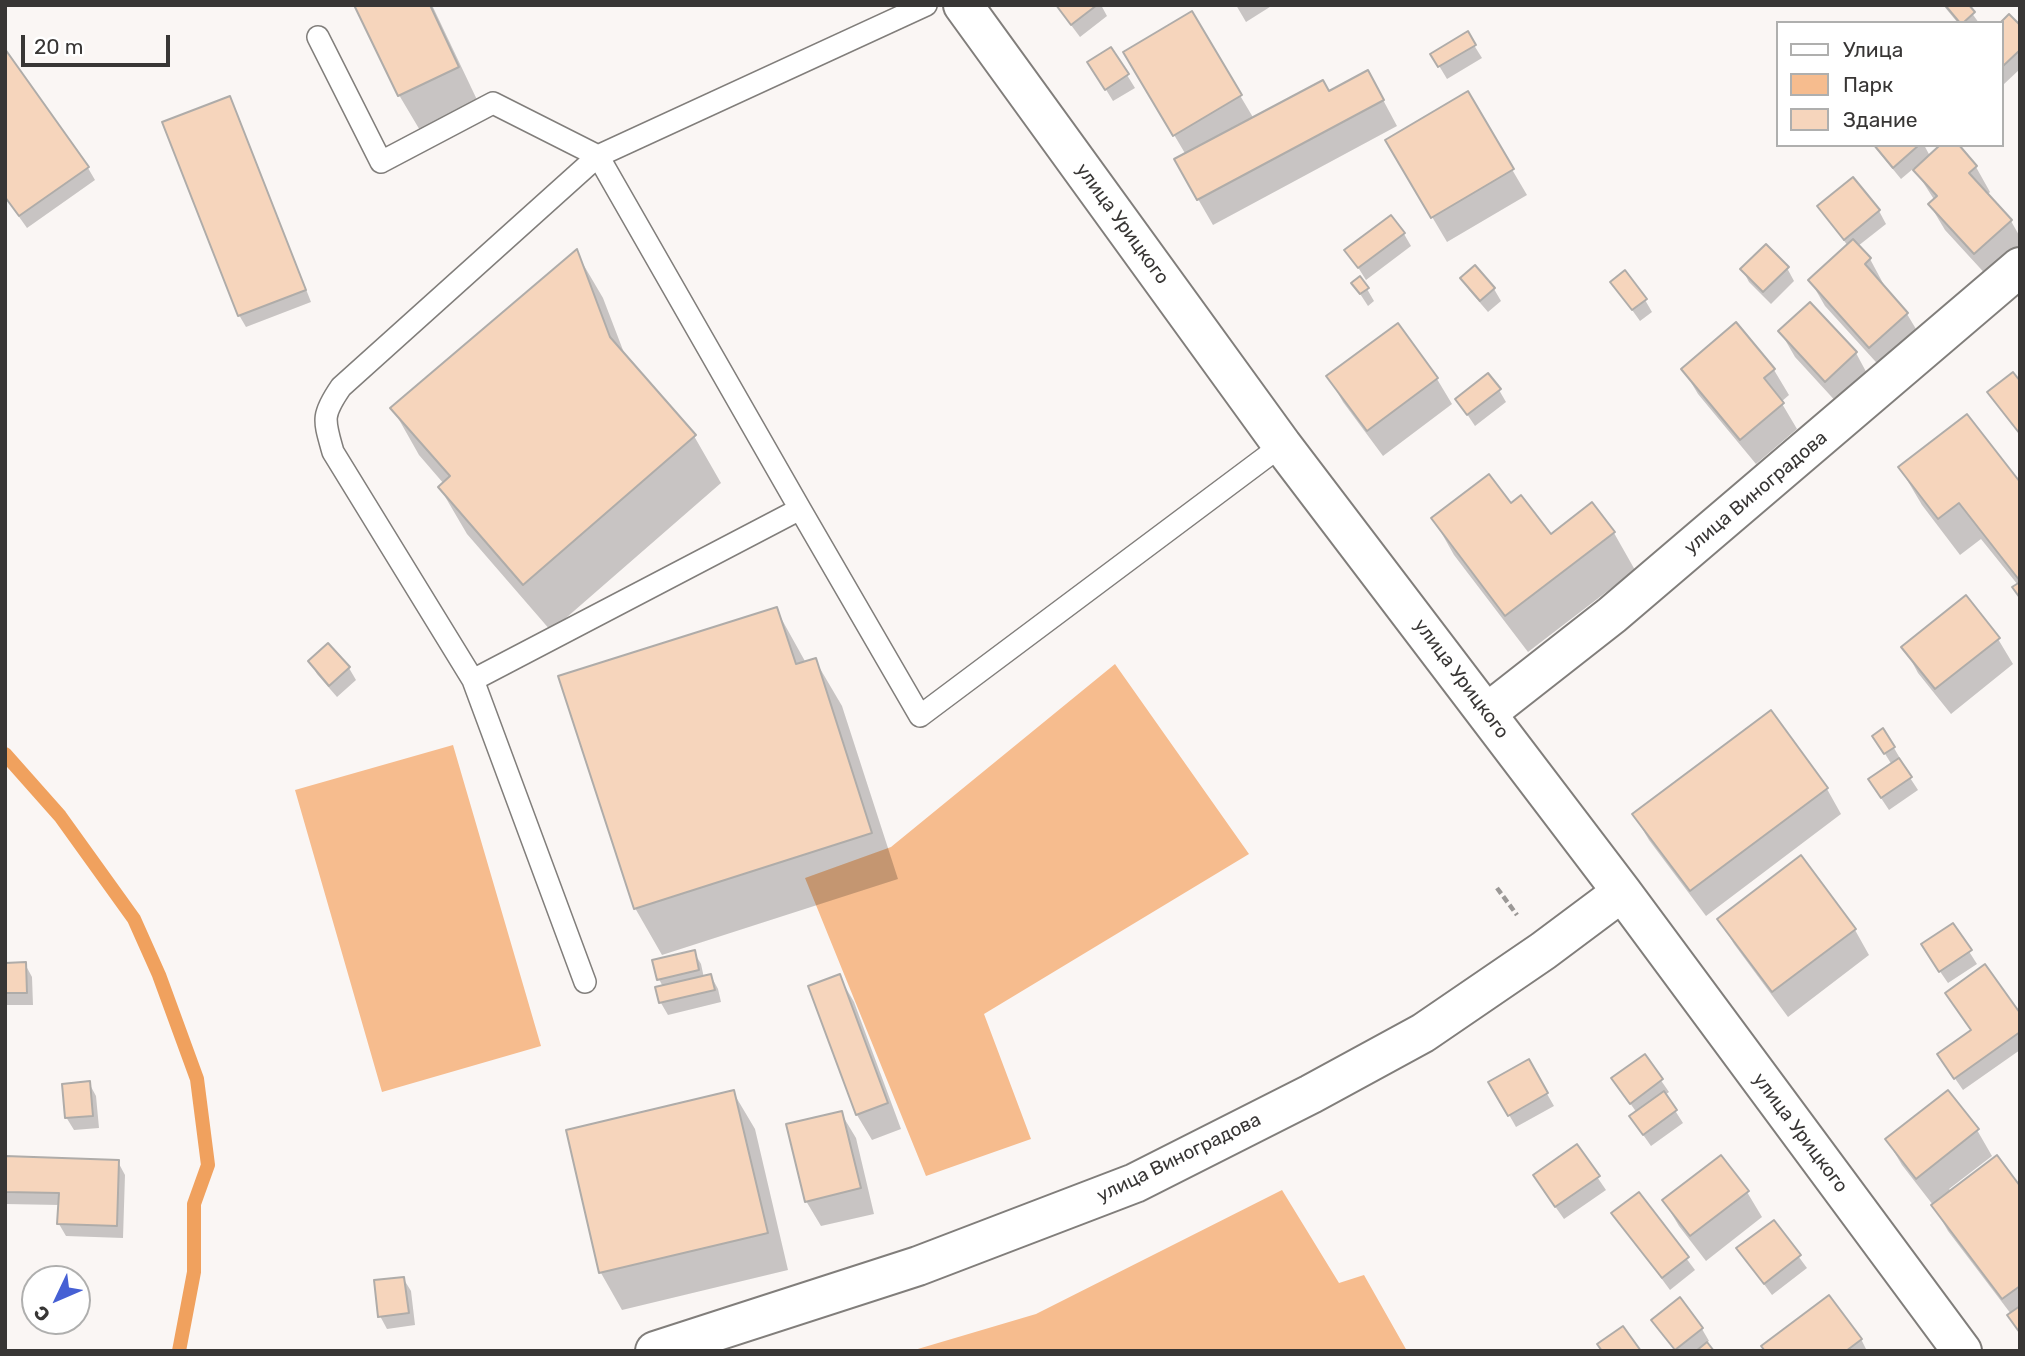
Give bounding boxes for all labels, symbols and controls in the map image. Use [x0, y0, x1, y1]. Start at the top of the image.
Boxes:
scale bar [24, 21, 173, 65]
legend [1776, 21, 2004, 147]
text: 20 m [34, 34, 83, 59]
text: Улица [1843, 37, 1903, 62]
text: Парк [1843, 72, 1893, 97]
text: Здание [1843, 107, 1918, 132]
street label: улица Урицкого [1070, 159, 1174, 289]
street label: улица Виноградова [1680, 427, 1832, 559]
street label: улица Урицкого [1409, 615, 1513, 743]
street label: улица Урицкого [1748, 1069, 1852, 1197]
street label: улица Виноградова [1093, 1108, 1265, 1208]
north arrow [21, 1265, 91, 1335]
text: С [29, 1301, 55, 1326]

